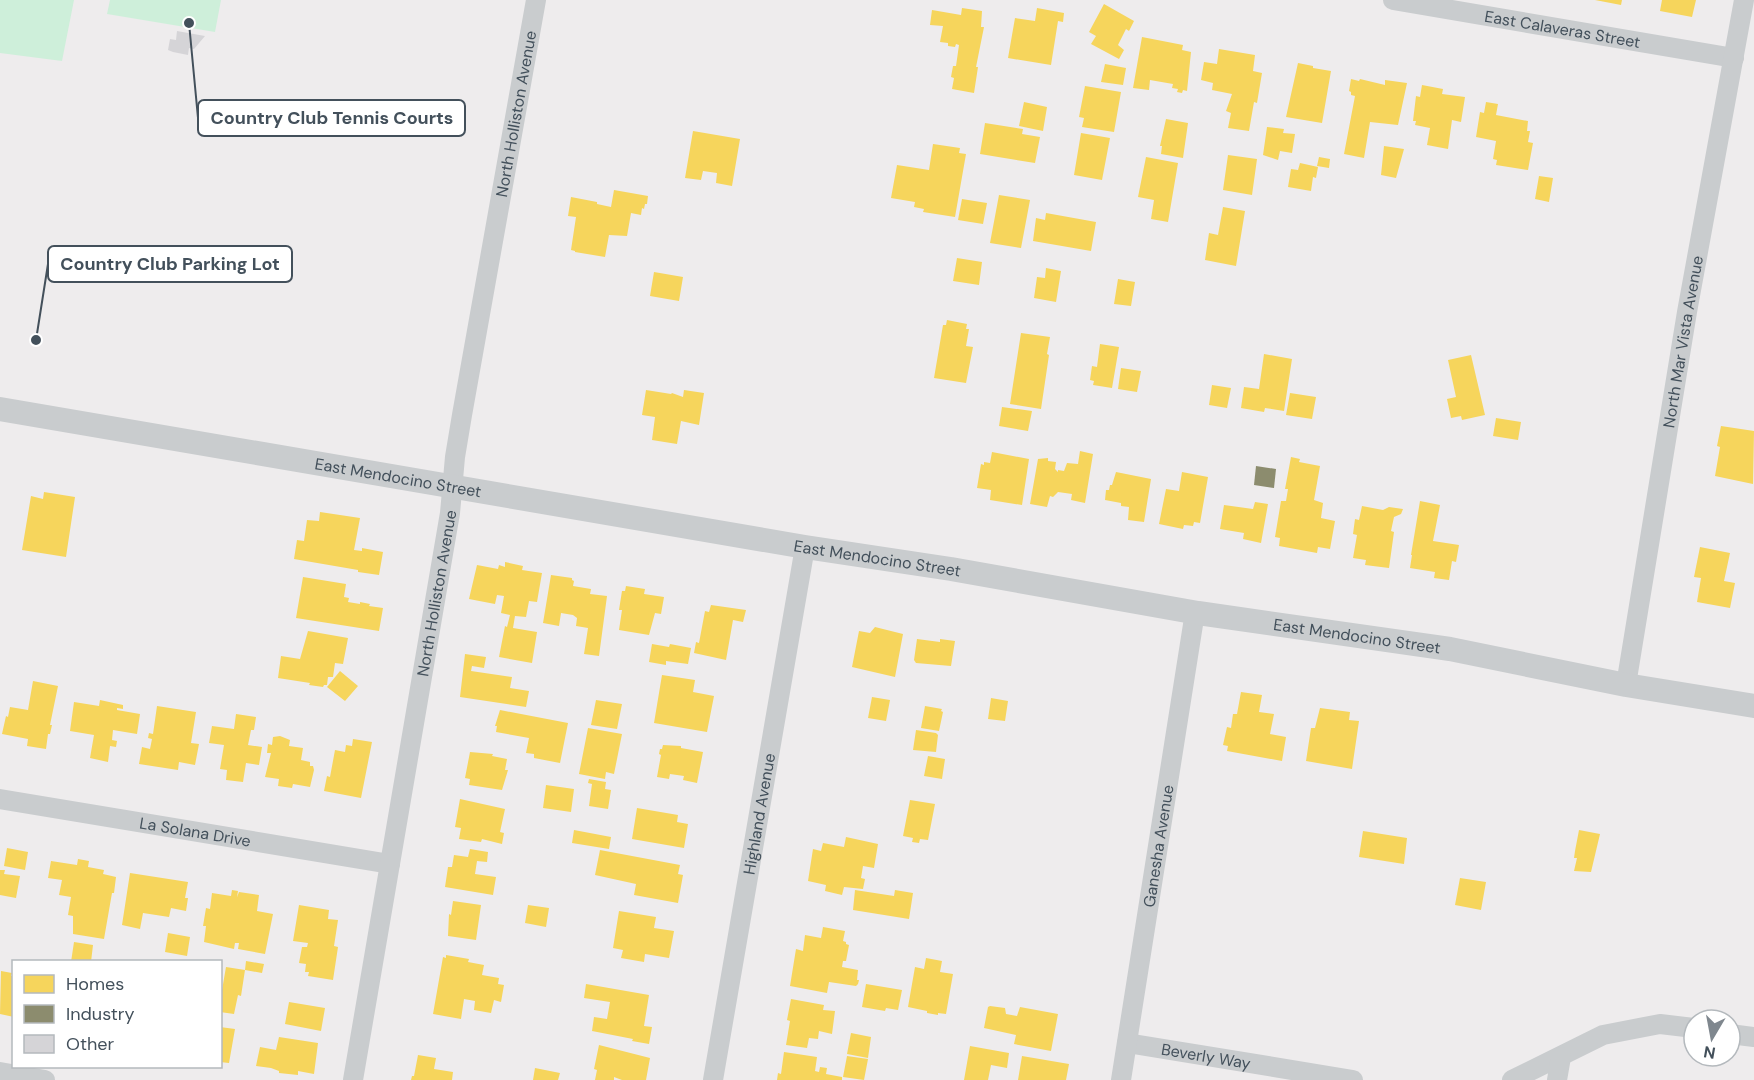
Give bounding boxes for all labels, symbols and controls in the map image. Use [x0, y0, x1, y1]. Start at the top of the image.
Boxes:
street label: East Calaveras Street [1483, 5, 1642, 52]
street label: North Holliston Avenue [491, 29, 541, 199]
callout: Country Club Tennis Courts [198, 100, 465, 136]
text: Country Club Tennis Courts [211, 106, 453, 130]
callout: Country Club Parking Lot [48, 246, 292, 282]
text: Country Club Parking Lot [60, 252, 280, 276]
street label: North Mar Vista Avenue [1658, 254, 1708, 429]
street label: East Mendocino Street [313, 453, 483, 502]
street label: North Holliston Avenue [412, 508, 461, 678]
street label: East Mendocino Street [792, 535, 963, 581]
street label: East Mendocino Street [1272, 613, 1442, 658]
street label: Highland Avenue [738, 751, 780, 876]
street label: Ganesha Avenue [1138, 783, 1178, 909]
street label: La Solana Drive [138, 812, 253, 851]
legend [12, 960, 222, 1068]
text: Homes [66, 972, 124, 996]
text: Industry [66, 1002, 135, 1026]
north arrow [1682, 1008, 1742, 1068]
text: Other [66, 1032, 115, 1056]
street label: Beverly Way [1160, 1038, 1252, 1074]
text: N [1702, 1041, 1717, 1064]

